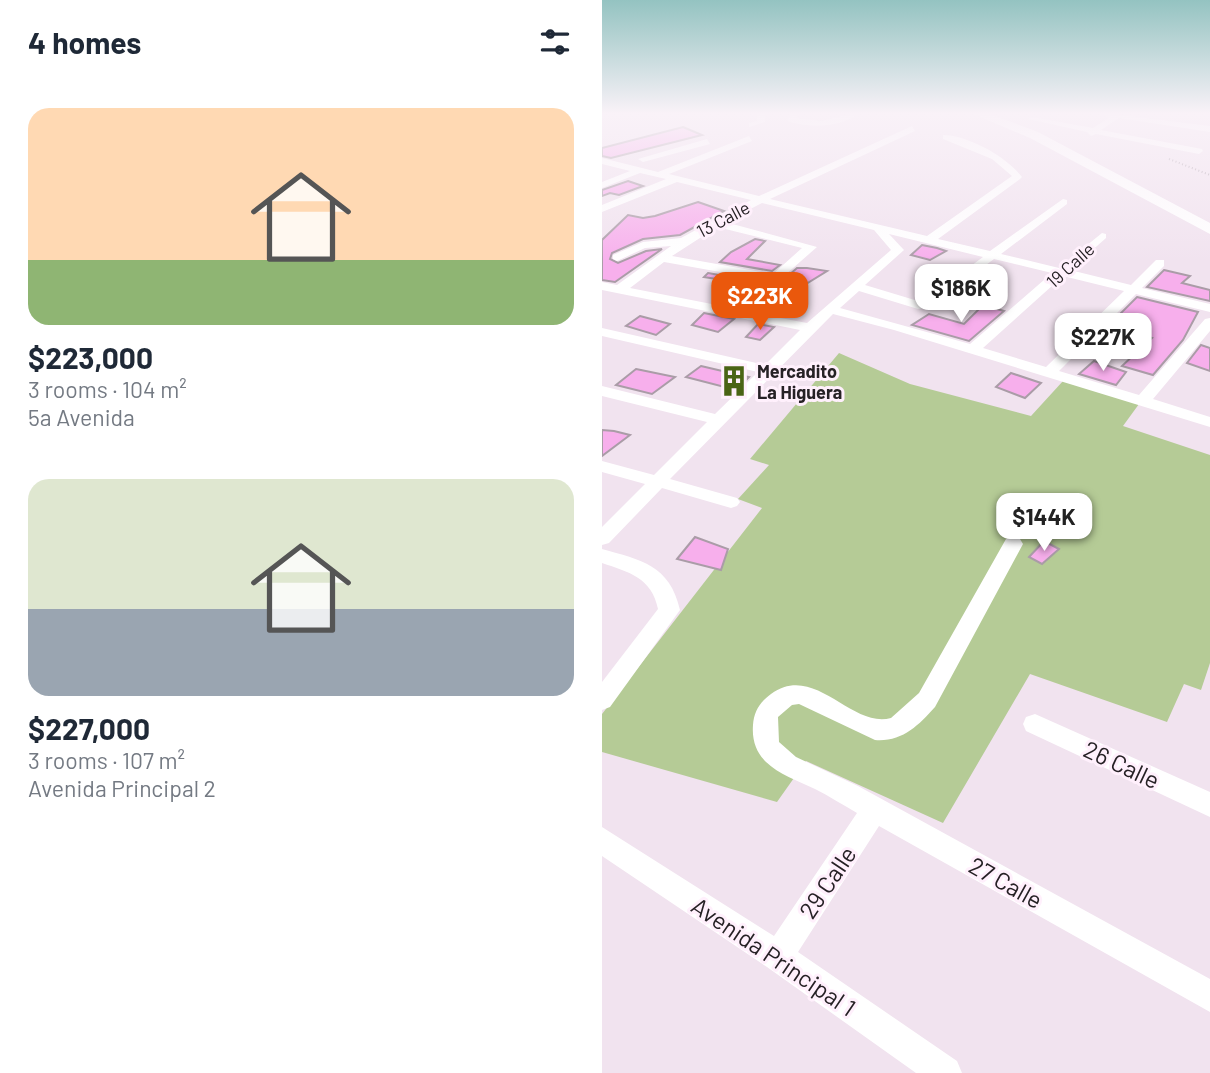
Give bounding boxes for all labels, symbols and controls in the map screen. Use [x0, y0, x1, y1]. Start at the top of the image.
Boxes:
icon: filters [536, 23, 574, 61]
text: 4 homes [28, 24, 141, 60]
icon: home [238, 154, 364, 280]
street label: 13 Calle [693, 196, 753, 242]
street label: 19 Calle [1041, 238, 1099, 292]
pin: $186K [912, 264, 1010, 324]
pin: $223K [711, 272, 809, 332]
text: $186K [931, 273, 991, 301]
text: $223K [727, 281, 793, 309]
pin: $227K [1054, 314, 1152, 373]
text: $227K [1071, 322, 1135, 350]
text: $223,000 [28, 339, 153, 375]
place label: Mercadito La Higuera [757, 360, 842, 403]
building icon: Mercadito La Higuera [717, 364, 751, 398]
text: 3 rooms · 104 m² [28, 375, 187, 403]
text: 5a Avenida [28, 403, 135, 431]
pin: $144K [995, 494, 1093, 553]
text: $144K [1012, 502, 1076, 530]
icon: home [238, 525, 364, 651]
text: $227,000 [28, 710, 150, 746]
street label: 26 Calle [1079, 734, 1165, 794]
text: 3 rooms · 107 m² [28, 746, 185, 774]
text: Avenida Principal 2 [28, 774, 216, 802]
street label: 29 Calle [792, 840, 862, 924]
street label: 27 Calle [964, 850, 1048, 914]
street label: Avenida Principal 1 [686, 890, 862, 1022]

